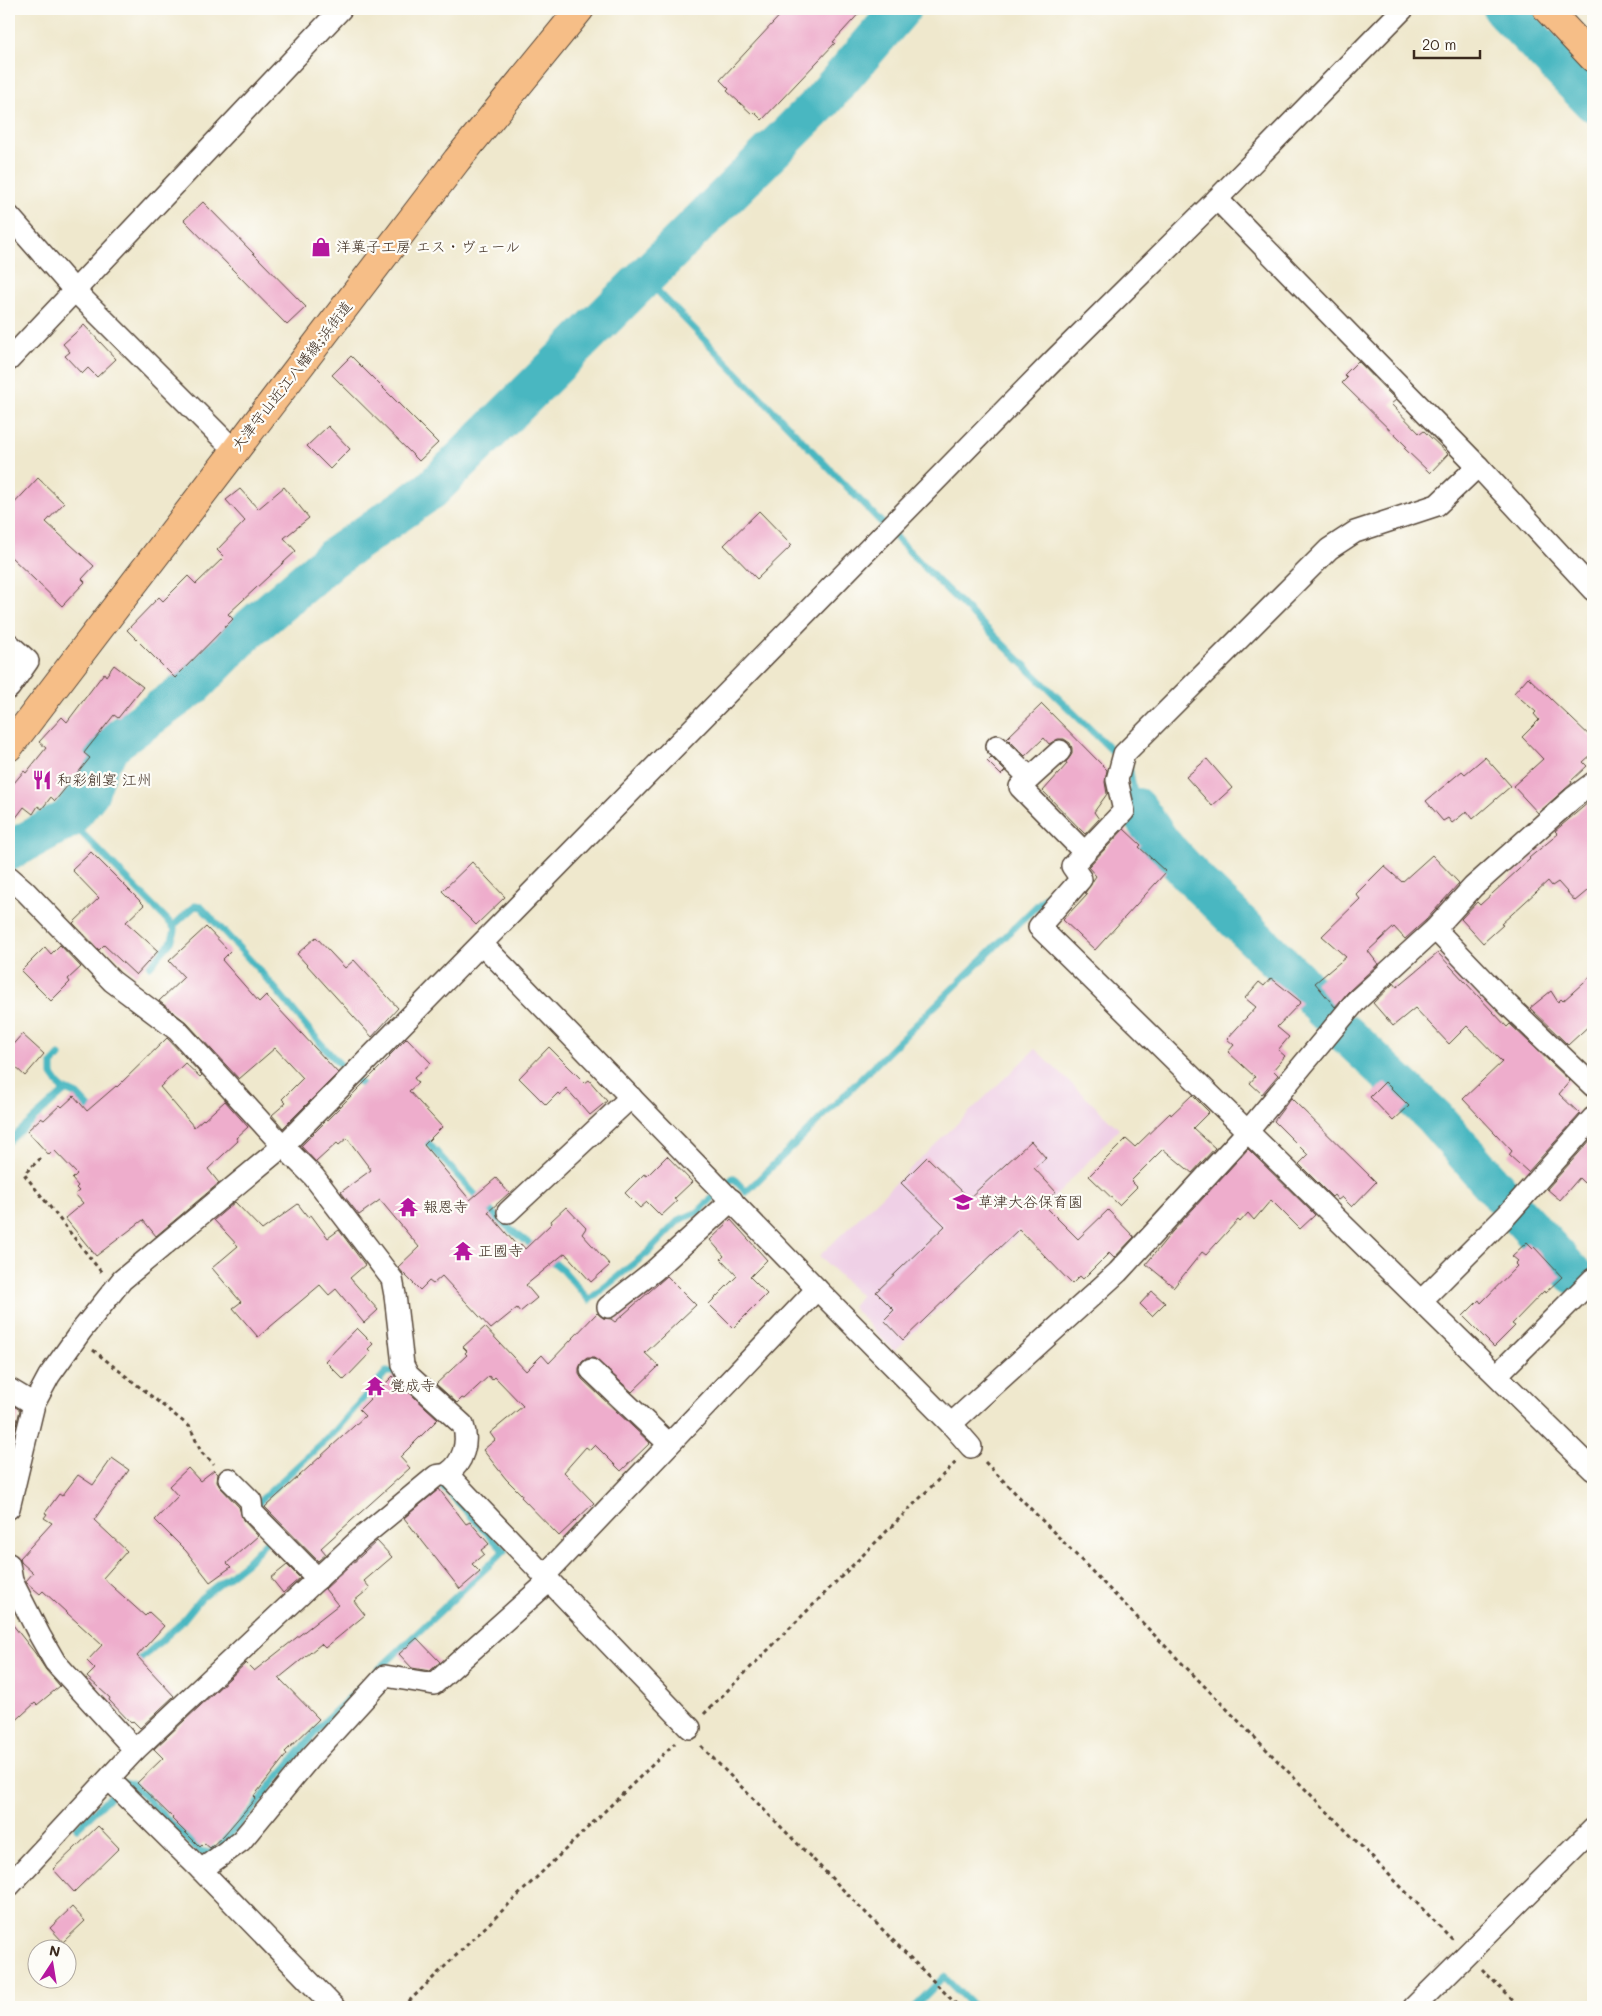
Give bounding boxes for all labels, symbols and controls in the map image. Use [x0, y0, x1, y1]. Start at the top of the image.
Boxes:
scale bar [1414, 28, 1481, 60]
text: 20 m [1422, 34, 1456, 54]
shop icon: 洋菓子工房 エス・ヴェール [310, 236, 332, 258]
place label: 洋菓子工房 エス・ヴェール [336, 236, 520, 256]
street label: 大津守山近江八幡線;浜街道 [226, 296, 356, 454]
restaurant icon: 和彩創宴 江州 [31, 769, 53, 791]
place label: 和彩創宴 江州 [57, 769, 152, 789]
school or university icon: 草津大谷保育園 [952, 1191, 974, 1213]
place label: 草津大谷保育園 [978, 1191, 1083, 1211]
temple icon: 報恩寺 [397, 1196, 419, 1218]
place label: 報恩寺 [423, 1196, 468, 1216]
temple icon: 正國寺 [452, 1240, 474, 1262]
place label: 正國寺 [478, 1240, 523, 1260]
temple icon: 覚成寺 [364, 1375, 386, 1397]
place label: 覚成寺 [390, 1375, 435, 1395]
north arrow [28, 1938, 78, 1988]
text: N [48, 1940, 62, 1961]

